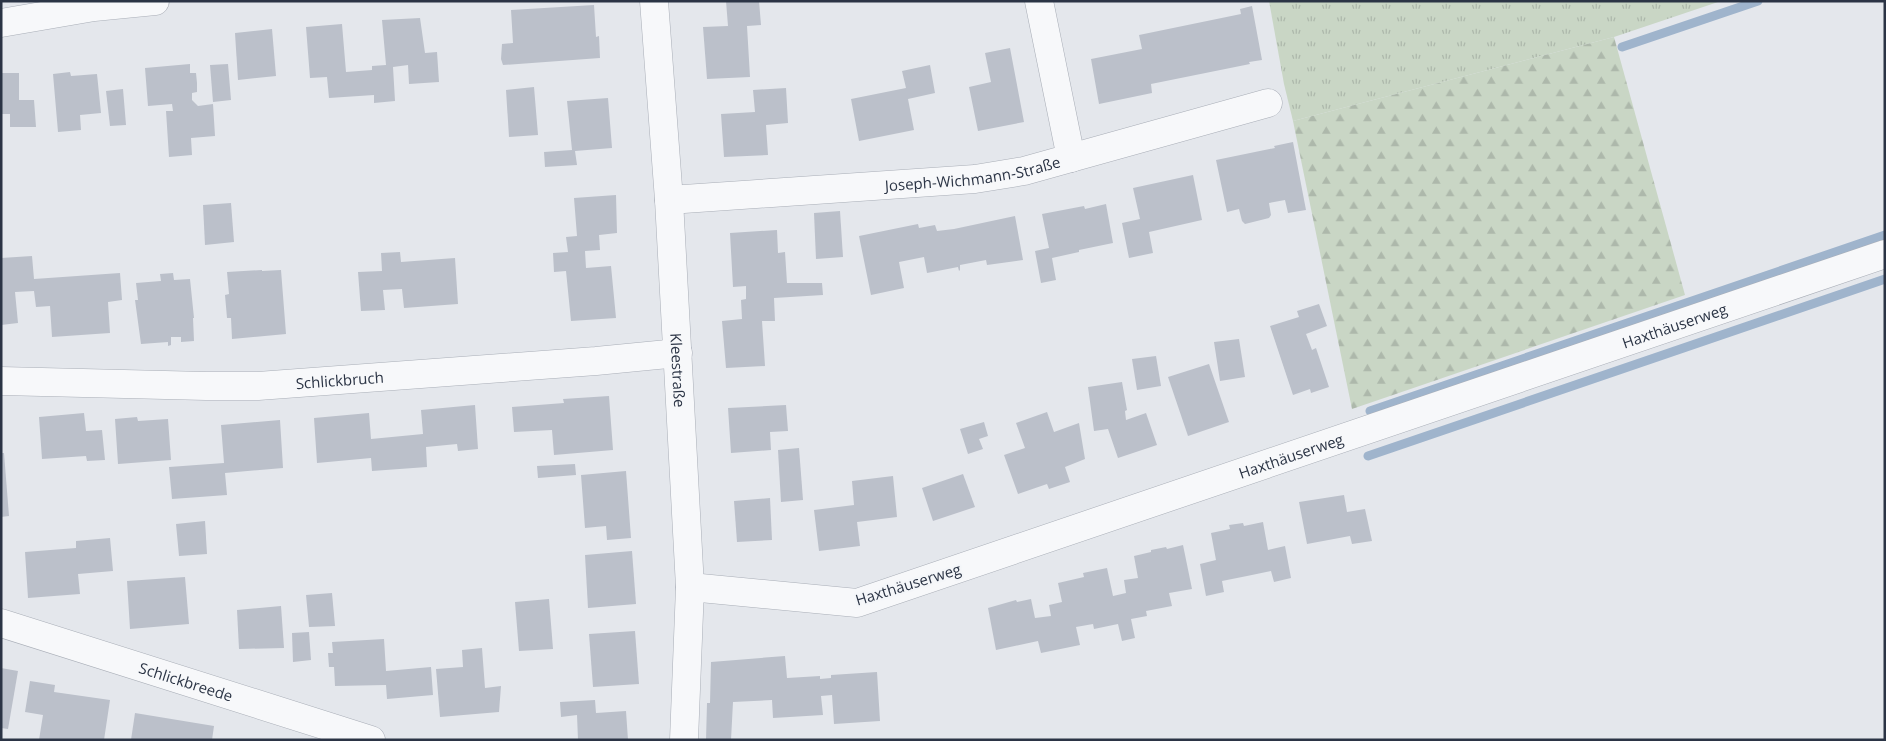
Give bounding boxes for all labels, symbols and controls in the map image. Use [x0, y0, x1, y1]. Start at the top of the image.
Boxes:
street label: Joseph-Wichmann-Straße [882, 151, 1063, 195]
street label: Haxthäuserweg [1619, 298, 1729, 353]
street label: Kleestraße [666, 332, 690, 408]
street label: Schlickbruch [295, 367, 384, 393]
street label: Haxthäuserweg [1236, 429, 1346, 483]
street label: Haxthäuserweg [853, 558, 963, 610]
street label: Schlickbreede [137, 657, 235, 706]

